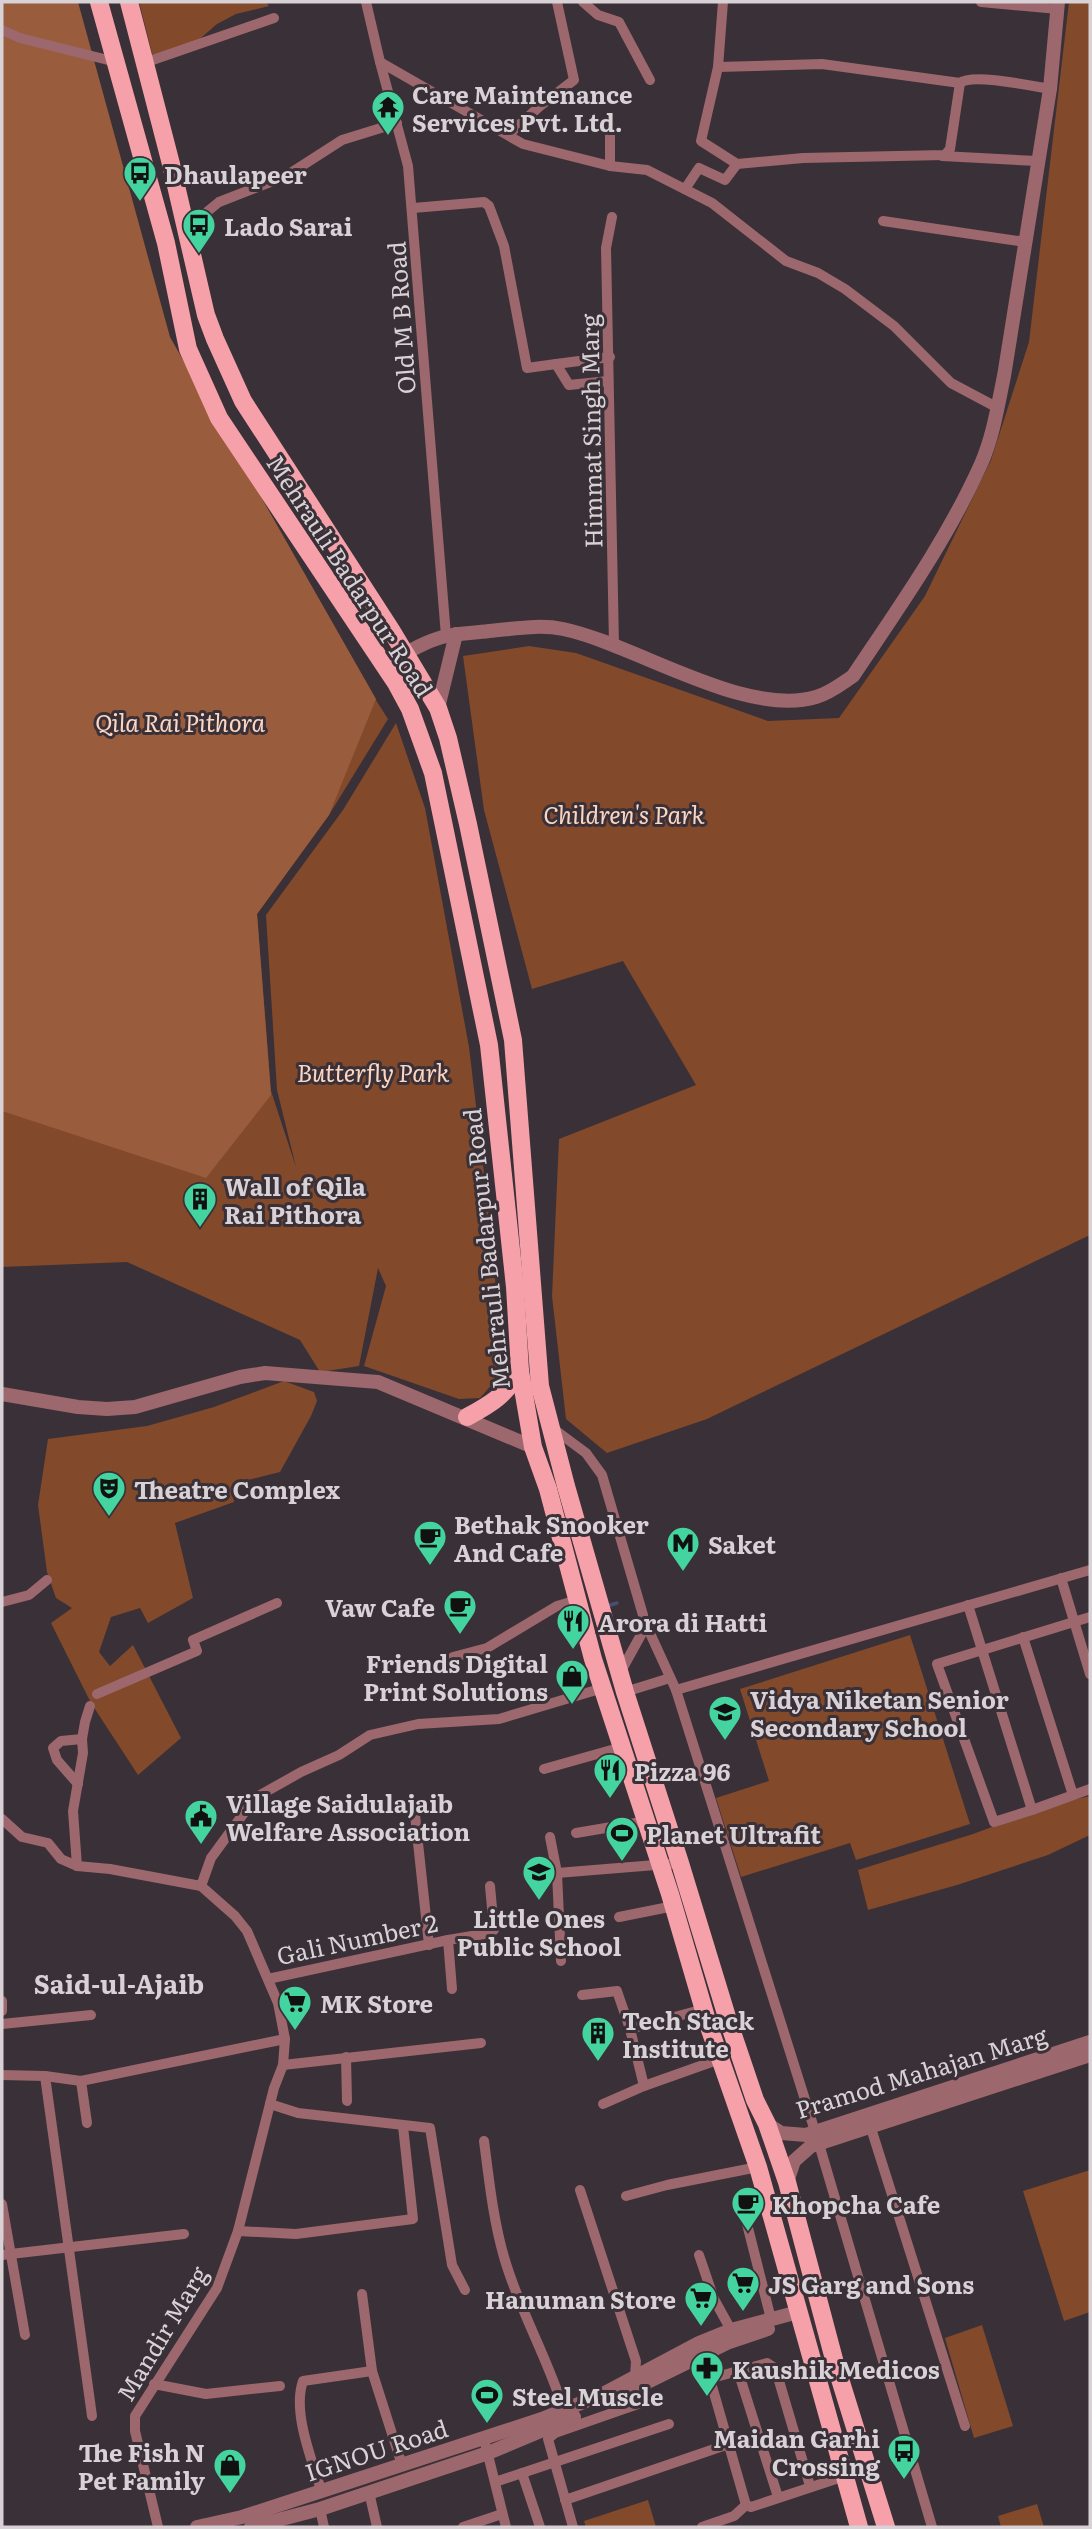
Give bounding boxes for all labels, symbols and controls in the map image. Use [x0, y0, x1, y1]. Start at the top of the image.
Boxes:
place label: Care Maintenance Services Pvt. Ltd. [412, 76, 633, 139]
temple icon: Care Maintenance Services Pvt. Ltd. [369, 88, 407, 137]
bus stop icon: Dhaulapeer [121, 154, 159, 203]
place label: Dhaulapeer [164, 156, 307, 191]
bus stop icon: Lado Sarai [180, 206, 218, 255]
place label: Lado Sarai [224, 208, 353, 243]
street label: Old M B Road [377, 240, 423, 396]
street label: Himmat Singh Marg [570, 313, 610, 548]
street label: Mehrauli Badarpur Road [259, 447, 443, 703]
park label: Qila Rai Pithora [95, 704, 265, 739]
park label: Children's Park [543, 796, 705, 831]
park label: Butterfly Park [297, 1054, 450, 1089]
street label: Mehrauli Badarpur Road [453, 1106, 517, 1391]
place label: Wall of Qila Rai Pithora [224, 1168, 366, 1231]
building icon: Wall of Qila Rai Pithora [181, 1180, 219, 1229]
theatre icon: Theatre Complex [90, 1469, 128, 1518]
place label: Theatre Complex [134, 1471, 341, 1506]
place label: Bethak Snooker And Cafe [454, 1506, 649, 1569]
cafe icon: Bethak Snooker And Cafe [411, 1518, 449, 1567]
metro station icon: Saket [664, 1524, 702, 1573]
place label: Saket [708, 1526, 777, 1561]
cafe icon: Vaw Cafe [441, 1587, 479, 1636]
place label: Vaw Cafe [325, 1589, 435, 1624]
restaurant icon: Arora di Hatti [554, 1602, 592, 1651]
place label: Arora di Hatti [598, 1604, 767, 1639]
place label: Friends Digital Print Solutions [363, 1645, 548, 1708]
shop icon: Friends Digital Print Solutions [553, 1657, 591, 1706]
place label: Vidya Niketan Senior Secondary School [750, 1681, 1009, 1744]
school or university icon: Vidya Niketan Senior Secondary School [706, 1693, 744, 1742]
restaurant icon: Pizza 96 [591, 1751, 629, 1800]
place label: Pizza 96 [634, 1753, 731, 1788]
place label: Village Saidulajaib Welfare Association [226, 1785, 471, 1848]
public building icon: Village Saidulajaib Welfare Association [182, 1797, 220, 1846]
sports icon: Planet Ultrafit [603, 1814, 641, 1863]
place label: Planet Ultrafit [646, 1816, 821, 1851]
school or university icon: Little Ones Public School [520, 1853, 558, 1902]
place label: Little Ones Public School [457, 1900, 622, 1963]
street label: Gali Number 2 [273, 1904, 441, 1972]
district label: Said-ul-Ajaib [34, 1963, 204, 2002]
supermarket icon: MK Store [276, 1983, 314, 2032]
place label: MK Store [320, 1985, 433, 2020]
place label: Tech Stack Institute [622, 2002, 755, 2065]
building icon: Tech Stack Institute [579, 2014, 617, 2063]
street label: Pramod Mahajan Marg [791, 2016, 1052, 2126]
cafe icon: Khopcha Cafe [729, 2184, 767, 2233]
place label: Khopcha Cafe [772, 2186, 940, 2221]
street label: Mandir Marg [107, 2258, 215, 2407]
supermarket icon: JS Garg and Sons [724, 2264, 762, 2313]
place label: JS Garg and Sons [768, 2266, 974, 2301]
supermarket icon: Hanuman Store [682, 2279, 720, 2328]
place label: Hanuman Store [485, 2281, 676, 2316]
pharmacy icon: Kaushik Medicos [688, 2349, 726, 2398]
place label: Kaushik Medicos [732, 2351, 940, 2386]
sports icon: Steel Muscle [468, 2376, 506, 2425]
place label: Steel Muscle [512, 2378, 664, 2413]
street label: IGNOU Road [300, 2409, 452, 2489]
place label: Maidan Garhi Crossing [713, 2420, 880, 2483]
bus stop icon: Maidan Garhi Crossing [885, 2432, 923, 2481]
place label: The Fish N Pet Family [78, 2434, 205, 2497]
shop icon: The Fish N Pet Family [211, 2446, 249, 2495]

